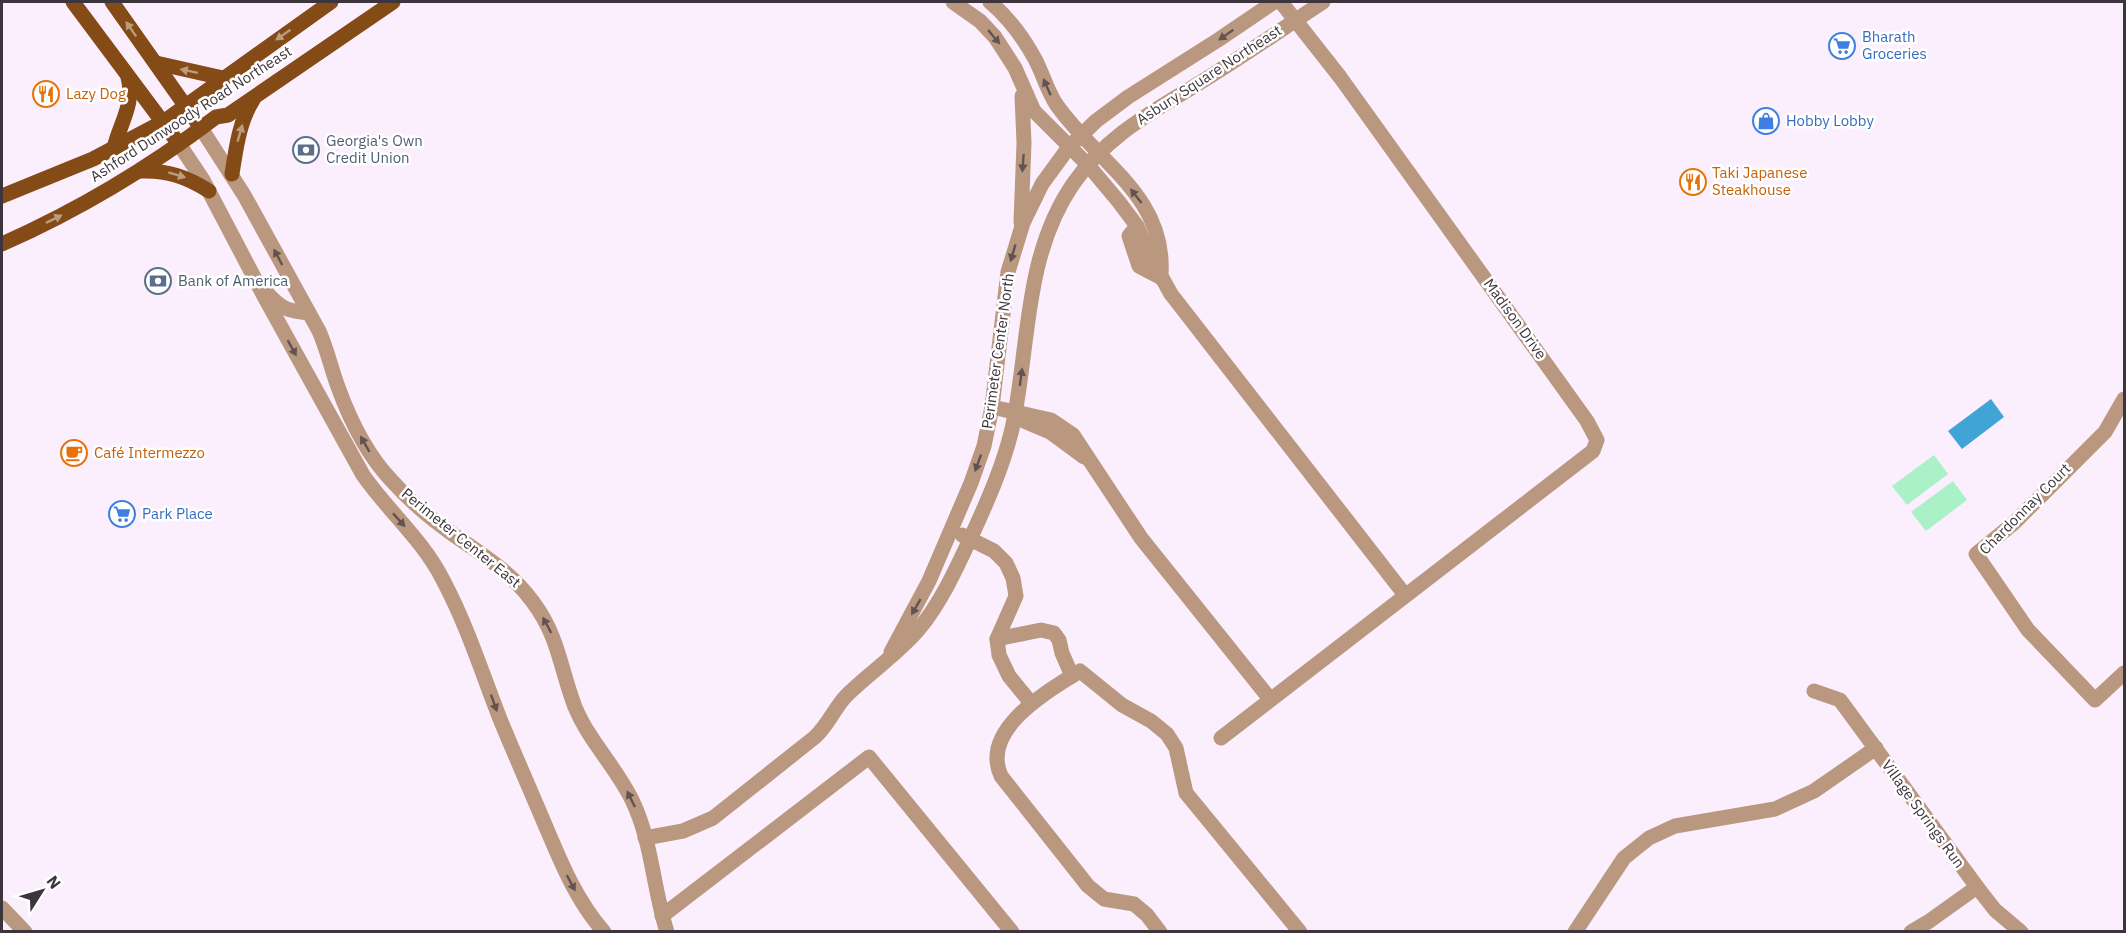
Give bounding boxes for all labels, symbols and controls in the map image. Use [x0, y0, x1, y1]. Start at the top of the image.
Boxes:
one-way arrow [126, 21, 137, 37]
street label: Asbury Square Northeast [1133, 21, 1285, 129]
place label: Bharath Groceries [1862, 27, 1927, 63]
one-way arrow [275, 29, 291, 41]
one-way arrow [988, 29, 1001, 45]
one-way arrow [1218, 29, 1234, 40]
supermarket icon: Bharath Groceries [1827, 31, 1857, 61]
street label: Ashford Dunwoody Road Northeast [86, 41, 295, 186]
one-way arrow [179, 66, 198, 75]
one-way arrow [1042, 78, 1052, 96]
restaurant icon: Lazy Dog [31, 79, 61, 109]
place label: Lazy Dog [66, 84, 126, 103]
shop icon: Hobby Lobby [1751, 106, 1781, 136]
place label: Hobby Lobby [1786, 111, 1874, 130]
one-way arrow [236, 124, 245, 142]
place label: Georgia's Own Credit Union [326, 131, 423, 167]
bank icon: Georgia's Own Credit Union [291, 135, 321, 165]
one-way arrow [1019, 154, 1028, 173]
place label: Taki Japanese Steakhouse [1712, 163, 1807, 199]
restaurant icon: Taki Japanese Steakhouse [1678, 167, 1708, 197]
one-way arrow [168, 171, 186, 180]
one-way arrow [1130, 188, 1143, 204]
one-way arrow [46, 214, 63, 223]
one-way arrow [1008, 244, 1017, 262]
one-way arrow [273, 248, 283, 265]
bank icon: Bank of America [143, 266, 173, 296]
place label: Bank of America [178, 271, 288, 290]
street label: Perimeter Center North [977, 272, 1018, 430]
street label: Madison Drive [1480, 275, 1551, 363]
one-way arrow [287, 340, 297, 357]
one-way arrow [1016, 368, 1025, 387]
one-way arrow [360, 435, 370, 452]
cafe icon: Café Intermezzo [59, 438, 89, 468]
place label: Café Intermezzo [94, 443, 205, 462]
one-way arrow [973, 455, 983, 473]
street label: Chardonnay Court [1975, 459, 2074, 558]
street label: Perimeter Center East [398, 484, 525, 592]
supermarket icon: Park Place [107, 499, 137, 529]
place label: Park Place [142, 504, 213, 523]
one-way arrow [392, 513, 406, 528]
one-way arrow [910, 599, 921, 615]
one-way arrow [542, 616, 552, 633]
one-way arrow [490, 694, 500, 712]
street label: Village Springs Run [1878, 756, 1969, 872]
one-way arrow [626, 790, 635, 807]
north arrow [12, 861, 72, 921]
text: N [43, 871, 65, 893]
one-way arrow [566, 874, 576, 891]

